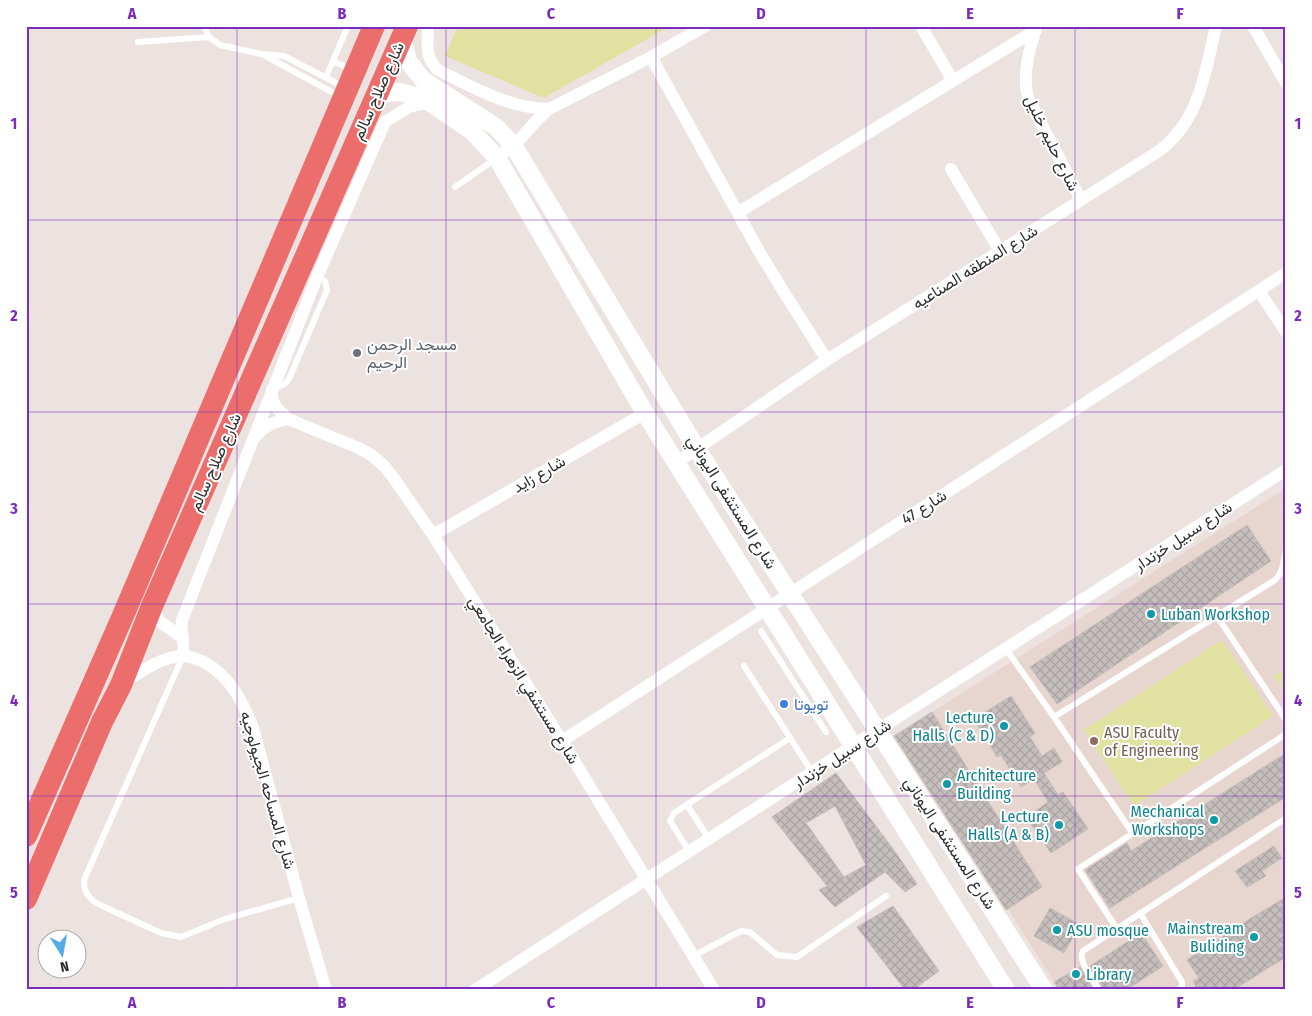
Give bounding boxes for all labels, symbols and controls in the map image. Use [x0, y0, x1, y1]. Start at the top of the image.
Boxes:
text: A [127, 4, 137, 23]
text: B [338, 4, 347, 23]
text: C [547, 4, 556, 23]
text: D [756, 4, 766, 23]
text: E [966, 4, 974, 23]
text: F [1176, 4, 1184, 23]
street label: شارع صلاح سالم [348, 39, 410, 144]
street label: شارع حليم خليل [1019, 92, 1083, 195]
text: 1 [11, 114, 17, 133]
text: 1 [1295, 114, 1301, 133]
street label: شارع المنطقه الصناعيه [909, 221, 1042, 315]
text: 2 [9, 306, 18, 325]
text: 2 [1293, 306, 1302, 325]
place label: مسجد الرحمن الرحيم [367, 335, 457, 373]
marker: مسجد الرحمن الرحيم [351, 347, 363, 359]
street label: شارع صلاح سالم [185, 410, 247, 515]
street label: شارع المستشفى اليوناني [680, 432, 781, 574]
street label: شارع زايد [509, 451, 570, 498]
street label: شارع 47 [898, 485, 951, 530]
street label: شارع سبيل خزندار [1130, 497, 1237, 577]
text: 3 [9, 499, 18, 518]
text: 3 [1293, 499, 1302, 518]
street label: شارع مستشفي الزهراء الجامعي [461, 593, 584, 770]
place label: Luban Workshop [1161, 605, 1270, 624]
marker: Luban Workshop [1145, 608, 1157, 620]
text: 4 [10, 691, 18, 710]
text: 4 [1294, 691, 1302, 710]
place label: تويوتا [794, 695, 829, 715]
marker: تويوتا [778, 698, 790, 710]
place label: Lecture Halls (C & D) [913, 708, 994, 745]
street label: شارع المساحه الجيولوجيه [234, 709, 300, 872]
street label: شارع سبيل خزندار [789, 715, 896, 795]
marker: Lecture Halls (C & D) [998, 720, 1010, 732]
place label: ASU Faculty of Engineering [1104, 723, 1199, 760]
marker: ASU Faculty of Engineering [1088, 735, 1100, 747]
place label: Architecture Building [957, 766, 1036, 803]
street label: شارع المستشفى اليوناني [897, 773, 1000, 915]
marker: Architecture Building [941, 778, 953, 790]
place label: Mechanical Workshops [1131, 802, 1204, 839]
place label: Lecture Halls (A & B) [968, 807, 1049, 844]
marker: Mechanical Workshops [1208, 814, 1220, 826]
marker: Lecture Halls (A & B) [1053, 819, 1065, 831]
text: 5 [10, 883, 18, 902]
text: 5 [1294, 883, 1302, 902]
place label: Mainstream Buliding [1167, 919, 1244, 956]
place label: ASU mosque [1067, 921, 1149, 940]
marker: ASU mosque [1051, 924, 1063, 936]
north arrow [38, 928, 88, 978]
marker: Mainstream Buliding [1248, 931, 1260, 943]
text: N [59, 957, 70, 975]
place label: Library [1086, 965, 1132, 984]
marker: Library [1070, 968, 1082, 980]
text: A [127, 993, 137, 1012]
text: B [338, 993, 347, 1012]
text: C [547, 993, 556, 1012]
text: D [756, 993, 766, 1012]
text: E [966, 993, 974, 1012]
text: F [1176, 993, 1184, 1012]

